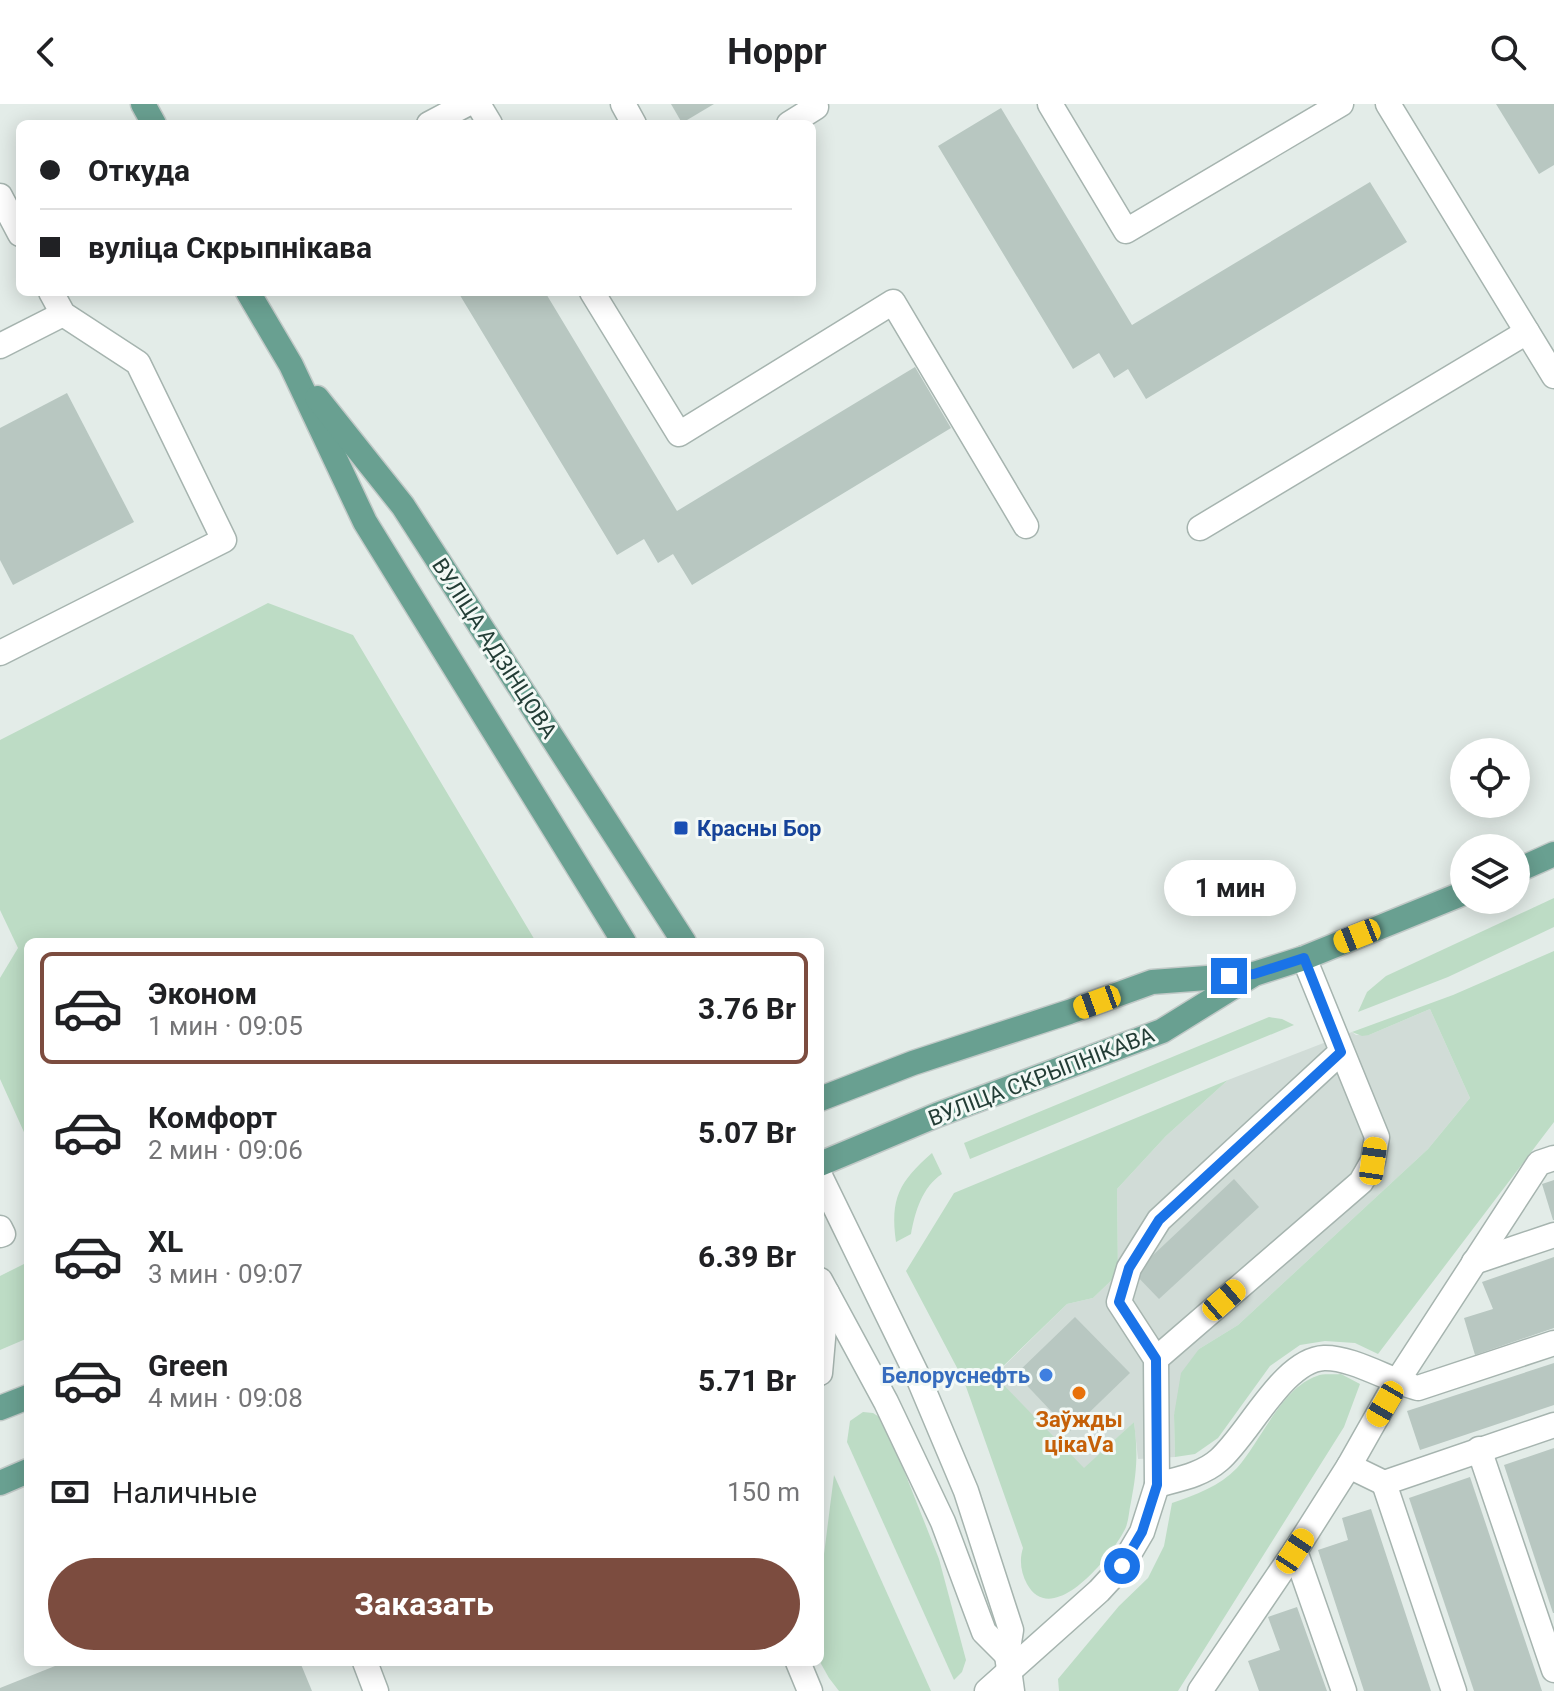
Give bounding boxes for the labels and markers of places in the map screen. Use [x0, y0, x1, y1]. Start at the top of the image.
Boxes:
place label: Красны Бор [697, 816, 821, 841]
marker: Красны Бор [672, 819, 690, 837]
place label: Белоруснефть [881, 1363, 1030, 1388]
marker: Белоруснефть [1037, 1366, 1055, 1384]
marker: Заўжды цікаVа [1070, 1384, 1088, 1402]
place label: Заўжды цікаVа [1035, 1407, 1123, 1457]

